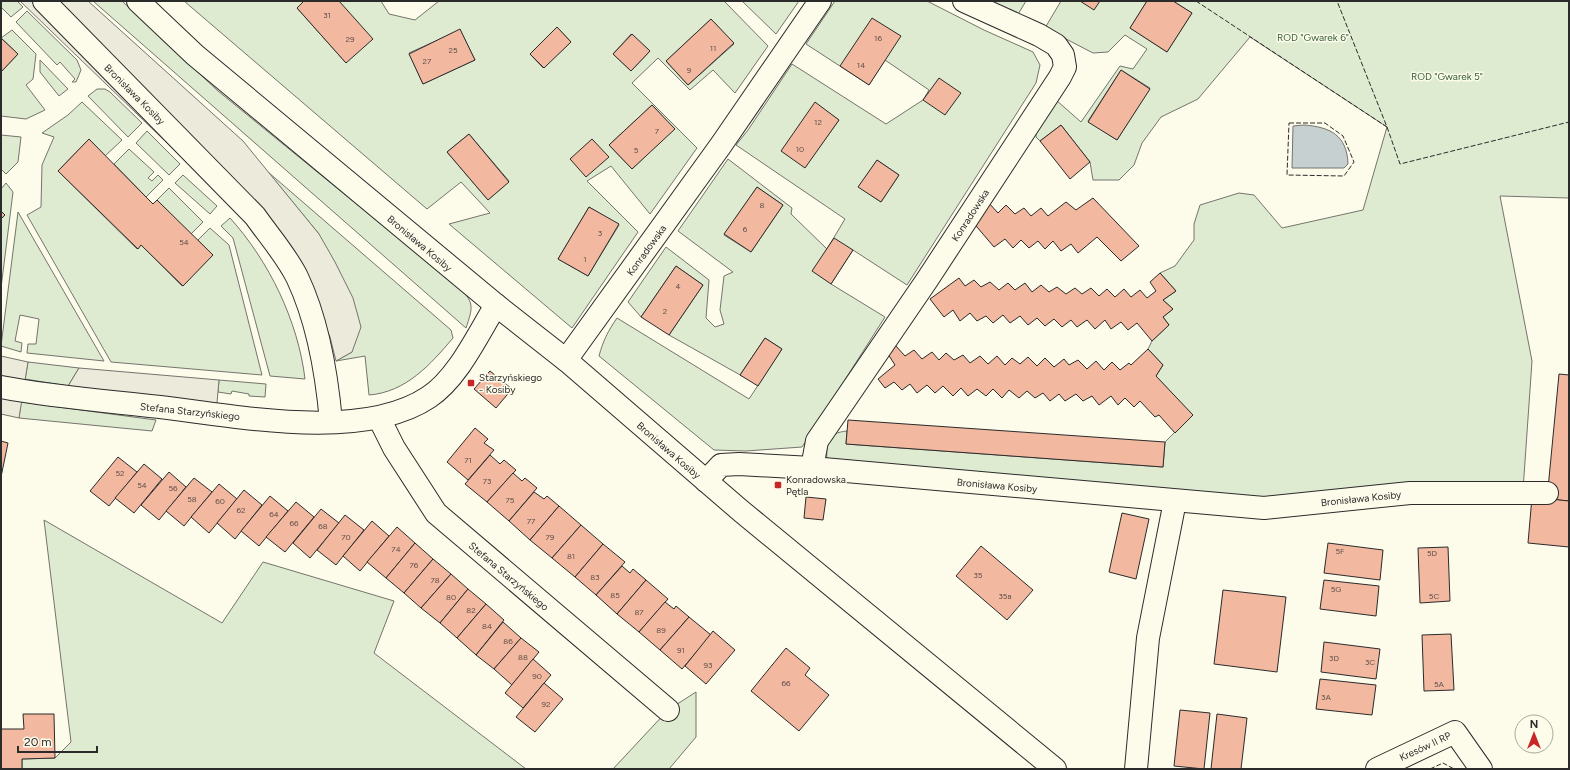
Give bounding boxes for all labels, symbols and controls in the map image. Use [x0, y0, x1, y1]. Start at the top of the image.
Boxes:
house number: 31 [323, 10, 331, 20]
park label: ROD "Gwarek 6" [1277, 31, 1349, 44]
house number: 16 [874, 33, 882, 43]
house number: 29 [346, 34, 355, 44]
house number: 11 [710, 43, 716, 53]
house number: 25 [448, 45, 458, 55]
house number: 27 [423, 56, 432, 66]
house number: 14 [857, 60, 865, 70]
street label: Bronisława Kosiby [101, 61, 168, 128]
house number: 9 [687, 65, 692, 75]
park label: ROD "Gwarek 5" [1411, 70, 1483, 83]
house number: 12 [814, 117, 822, 127]
house number: 7 [655, 126, 660, 136]
house number: 10 [796, 144, 804, 154]
house number: 5 [634, 145, 639, 155]
street label: Konradowska [949, 187, 992, 244]
house number: 8 [760, 200, 765, 210]
street label: Bronisława Kosiby [385, 212, 455, 275]
street label: Konradowska [624, 222, 669, 278]
house number: 6 [743, 224, 748, 234]
house number: 3 [598, 228, 602, 238]
house number: 54 [179, 237, 189, 247]
house number: 1 [583, 254, 587, 264]
house number: 4 [676, 281, 681, 291]
house number: 2 [663, 306, 667, 316]
place label: Starzyńskiego - Kosiby [479, 371, 542, 396]
marker: Starzyńskiego - Kosiby [466, 378, 476, 388]
street label: Stefana Starzyńskiego [139, 400, 241, 423]
street label: Bronisława Kosiby [634, 419, 704, 482]
house number: 71 [464, 455, 472, 465]
house number: 52 [115, 468, 125, 478]
place label: Konradowska Pętla [786, 473, 846, 498]
house number: 73 [483, 476, 491, 486]
street label: Bronisława Kosiby [956, 476, 1038, 496]
house number: 54 [137, 480, 147, 490]
marker: Konradowska Pętla [773, 480, 783, 490]
house number: 56 [168, 483, 178, 493]
street label: Bronisława Kosiby [1320, 488, 1403, 509]
house number: 58 [187, 494, 197, 504]
house number: 75 [506, 495, 515, 505]
house number: 60 [215, 496, 225, 506]
house number: 62 [237, 505, 246, 515]
house number: 64 [269, 509, 279, 519]
house number: 77 [527, 516, 536, 526]
house number: 66 [289, 518, 299, 528]
house number: 68 [318, 521, 328, 531]
house number: 70 [341, 532, 351, 542]
house number: 79 [546, 532, 555, 542]
street label: Stefana Starzyńskiego [466, 539, 551, 614]
house number: 74 [391, 544, 401, 554]
house number: 5F [1336, 546, 1345, 556]
house number: 5D [1427, 548, 1438, 558]
house number: 81 [567, 551, 575, 561]
house number: 76 [410, 560, 419, 570]
house number: 35 [974, 570, 983, 580]
house number: 83 [590, 572, 600, 582]
house number: 78 [430, 575, 440, 585]
house number: 5G [1331, 584, 1341, 594]
house number: 85 [610, 590, 620, 600]
house number: 35a [998, 591, 1012, 601]
house number: 5C [1429, 591, 1439, 601]
house number: 80 [446, 592, 456, 602]
house number: 82 [466, 605, 476, 615]
house number: 87 [634, 607, 644, 617]
house number: 84 [482, 621, 492, 631]
house number: 89 [656, 625, 666, 635]
house number: 86 [503, 636, 513, 646]
house number: 91 [677, 645, 685, 655]
house number: 88 [518, 652, 528, 662]
house number: 3D [1329, 653, 1339, 663]
house number: 3C [1365, 657, 1375, 667]
house number: 93 [704, 660, 712, 670]
house number: 90 [532, 671, 542, 681]
house number: 66 [781, 678, 791, 688]
house number: 5A [1434, 679, 1445, 689]
house number: 3A [1321, 692, 1331, 702]
house number: 92 [542, 699, 551, 709]
north arrow [1514, 714, 1554, 754]
text: N [1530, 718, 1538, 731]
scale bar [18, 728, 97, 754]
street label: Kresów II RP [1397, 729, 1453, 764]
text: 20 m [24, 735, 52, 749]

